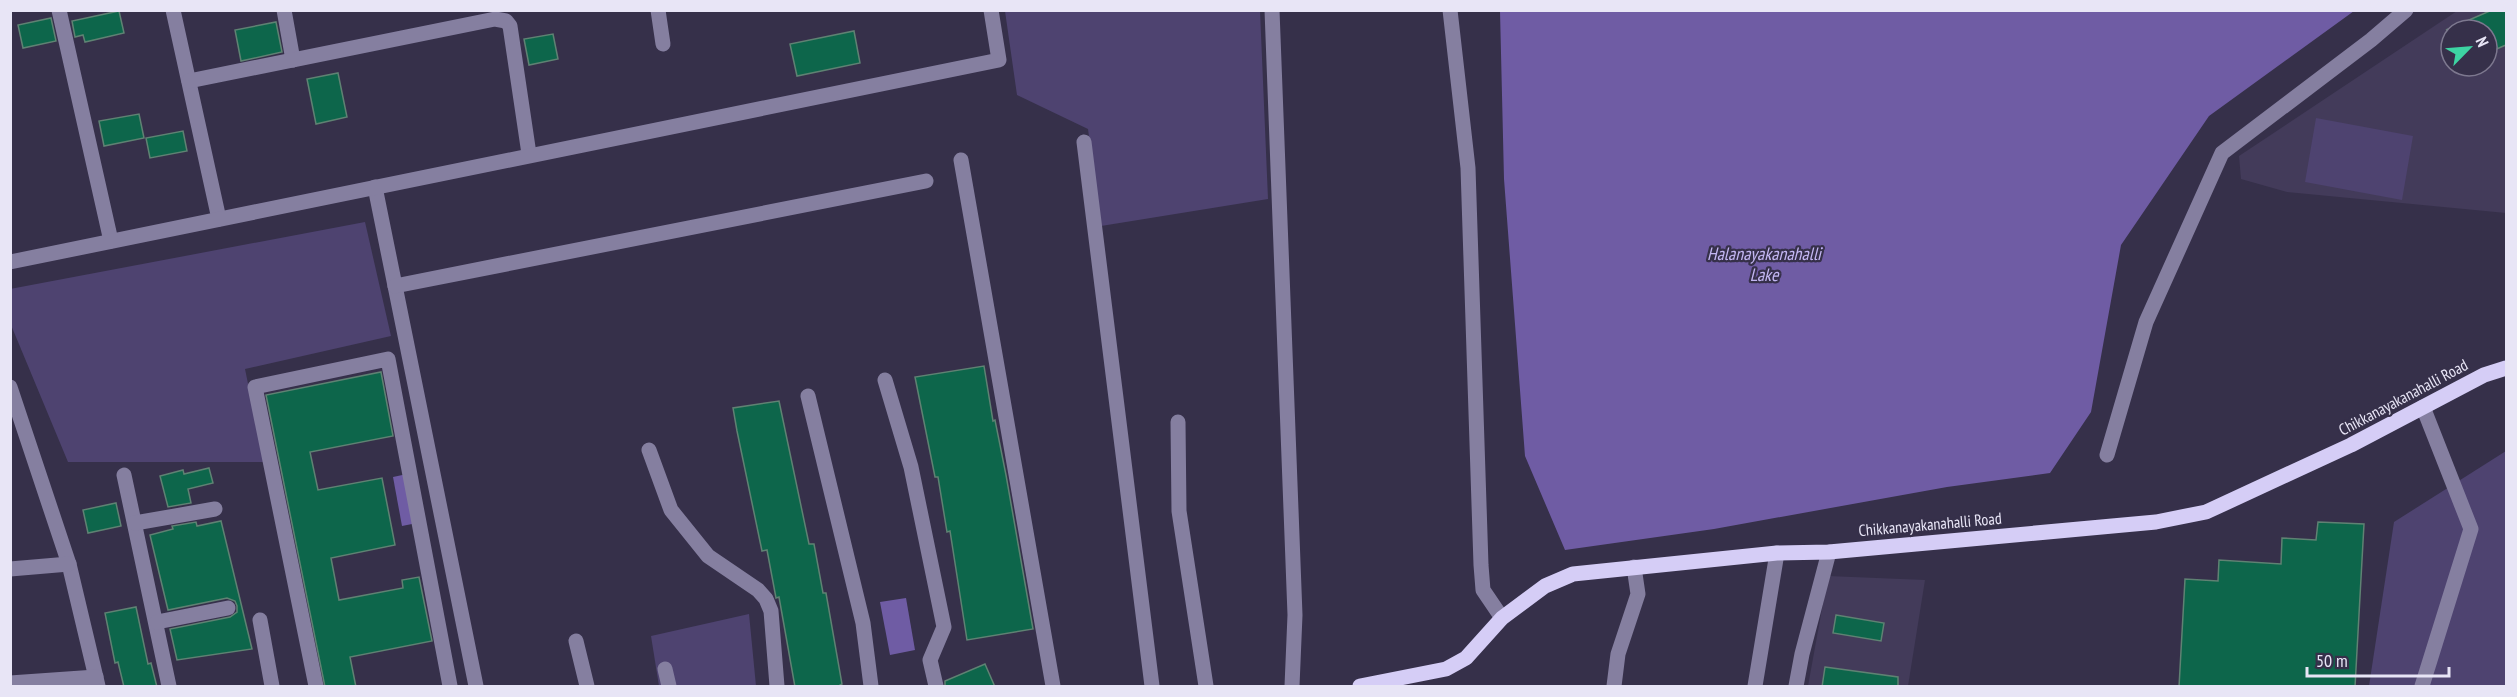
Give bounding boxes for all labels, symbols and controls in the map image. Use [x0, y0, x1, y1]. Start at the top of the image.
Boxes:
north arrow [2439, 18, 2499, 78]
text: N [2472, 34, 2493, 50]
water label: Halanayakanahalli Lake [1707, 242, 1823, 286]
street label: Chikkanayakanahalli Road [2335, 354, 2471, 440]
street label: Chikkanayakanahalli Road [1858, 508, 2002, 540]
scale bar [2307, 640, 2450, 678]
text: 50 m [2316, 649, 2348, 672]

